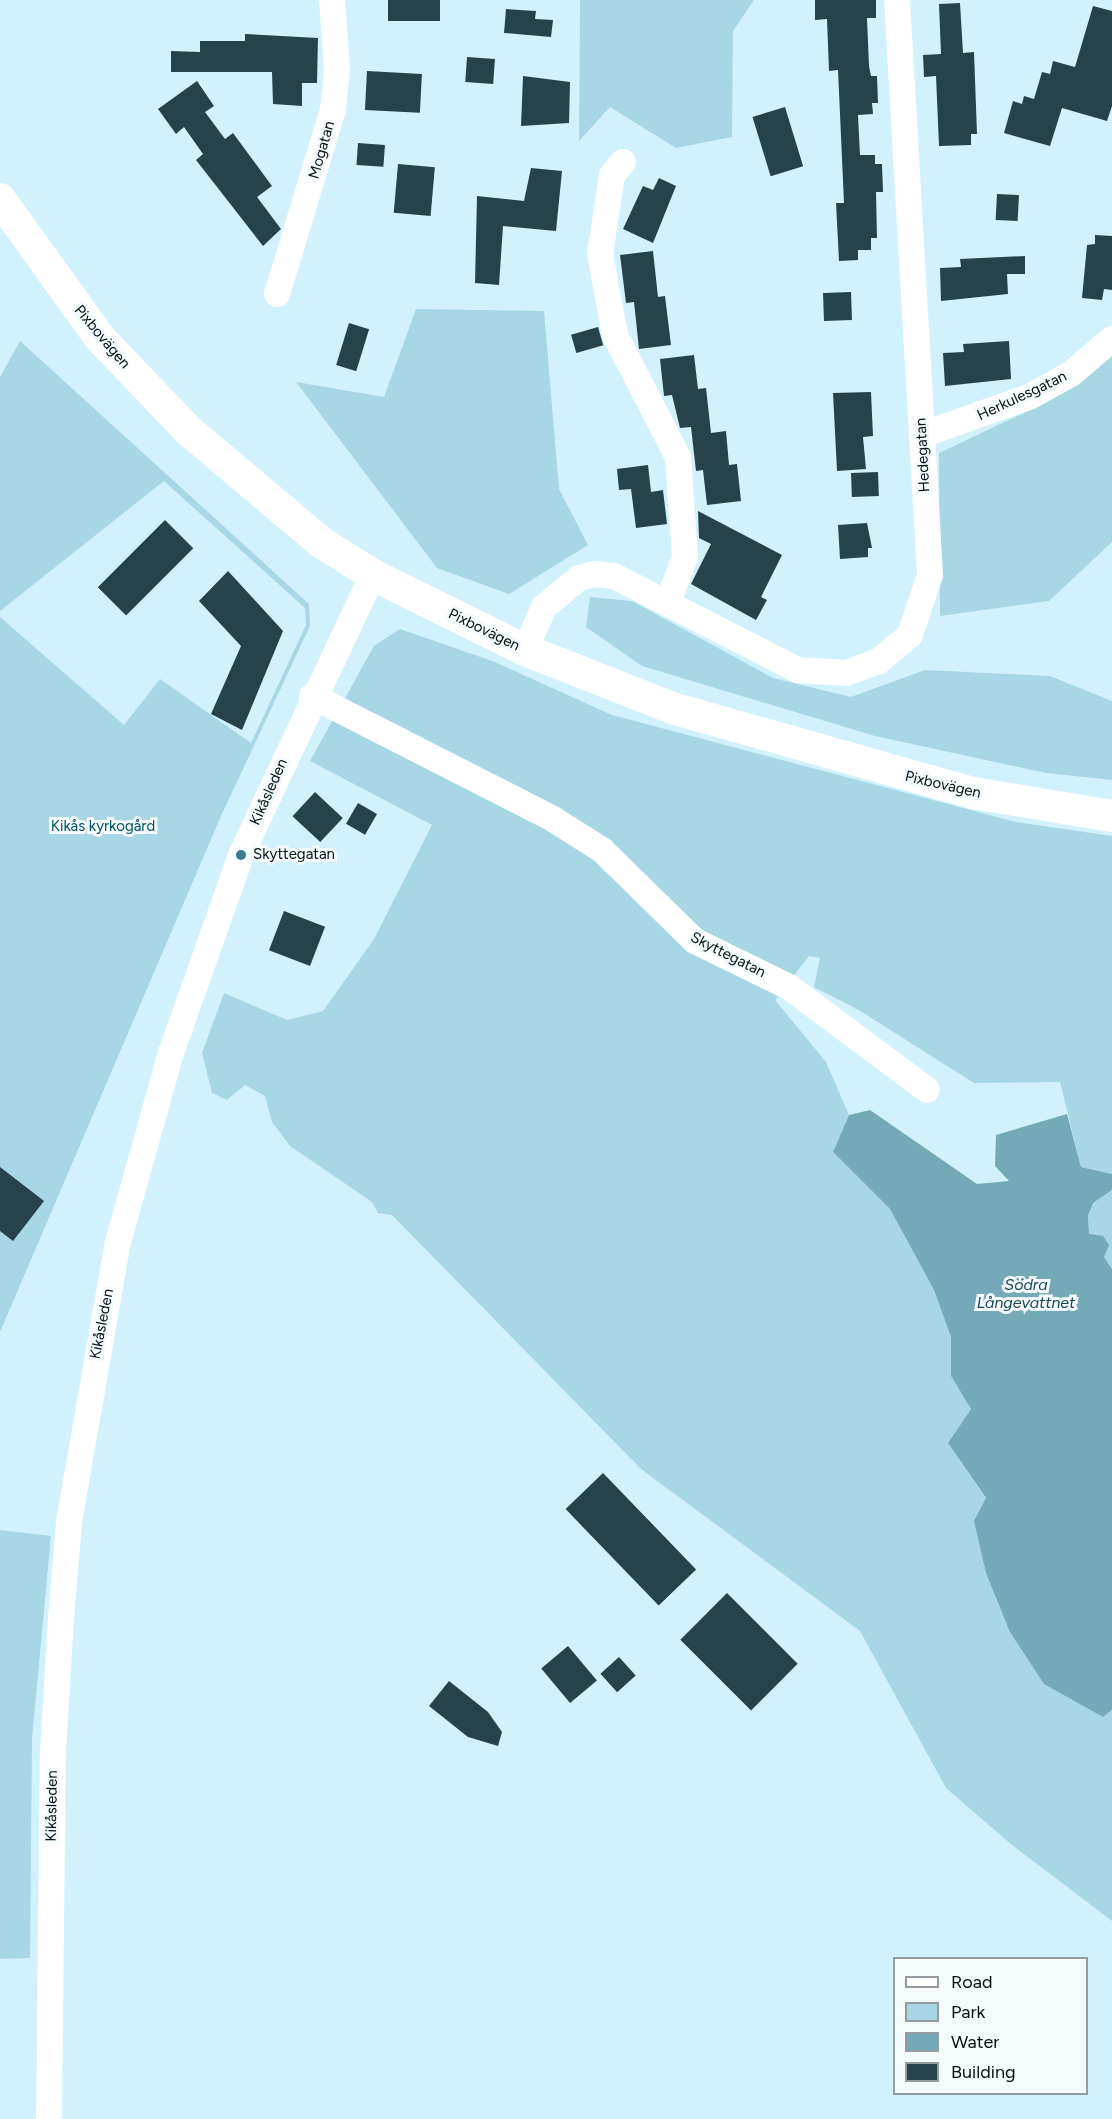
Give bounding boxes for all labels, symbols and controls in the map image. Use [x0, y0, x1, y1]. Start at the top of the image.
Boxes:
street label: Mogatan [305, 119, 339, 181]
street label: Pixbovägen [70, 302, 134, 372]
street label: Herkulesgatan [974, 367, 1070, 425]
street label: Hedegatan [912, 417, 934, 493]
street label: Pixbovägen [445, 605, 523, 655]
street label: Kikåsleden [246, 756, 292, 828]
street label: Pixbovägen [903, 768, 983, 802]
park label: Kikås kyrkogård [51, 818, 155, 836]
place label: Skyttegatan [253, 846, 335, 864]
marker: Skyttegatan [234, 848, 248, 862]
street label: Skyttegatan [687, 928, 769, 982]
water label: Södra Långevattnet [977, 1275, 1075, 1313]
street label: Kikåsleden [86, 1287, 118, 1361]
street label: Kikåsleden [42, 1770, 62, 1842]
legend [893, 1957, 1088, 2095]
text: Road [951, 1971, 992, 1993]
text: Park [951, 2001, 985, 2023]
text: Water [951, 2031, 999, 2053]
text: Building [951, 2061, 1016, 2083]

